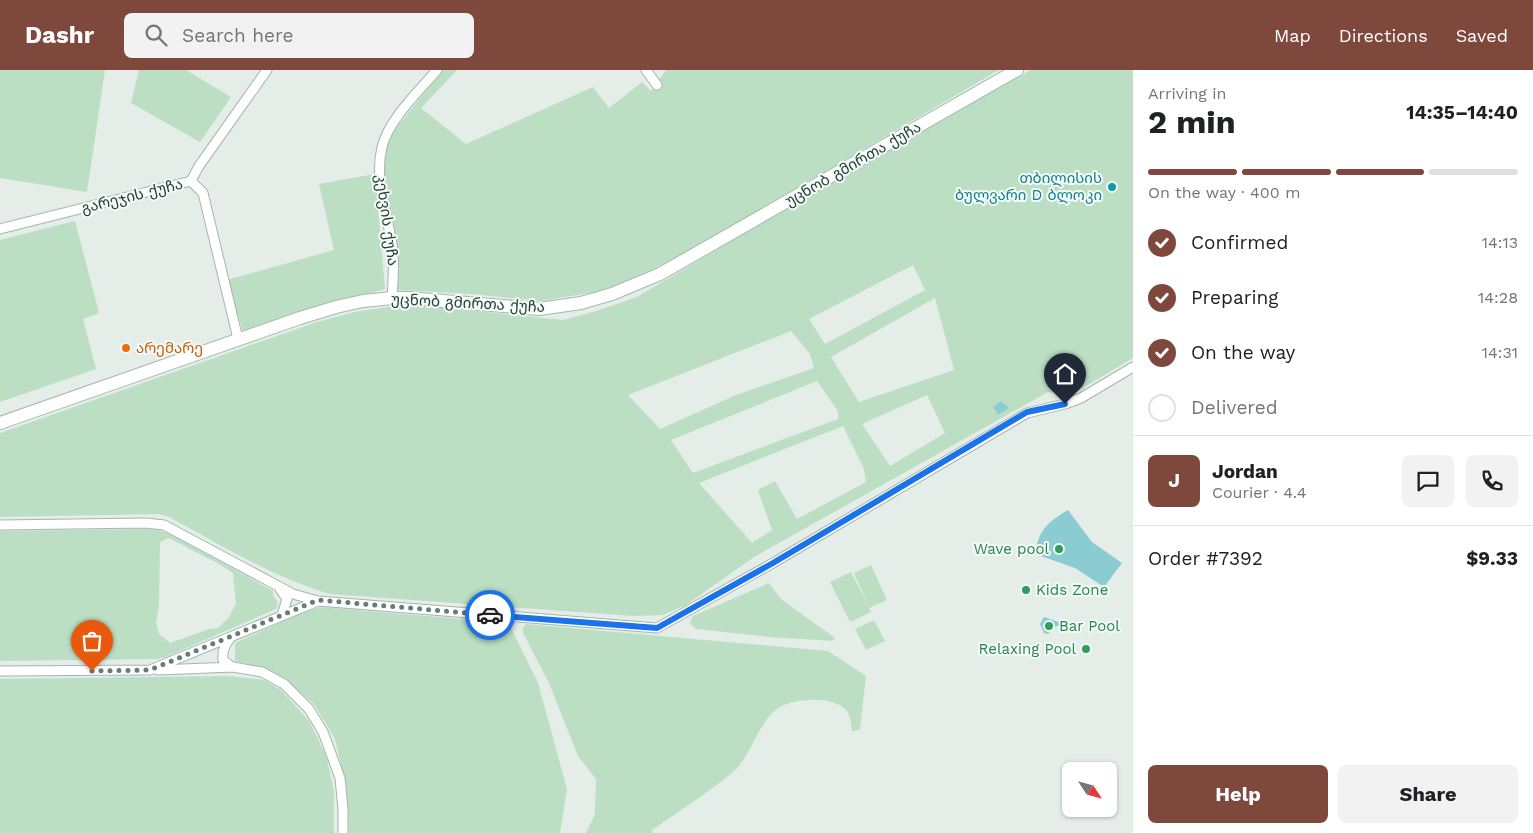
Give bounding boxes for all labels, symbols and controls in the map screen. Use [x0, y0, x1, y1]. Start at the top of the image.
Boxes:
search box [124, 13, 474, 58]
text: Dashr [25, 21, 94, 49]
icon: search [142, 21, 170, 49]
text: Search here [182, 24, 293, 47]
text: Map [1274, 25, 1311, 46]
text: Directions [1339, 25, 1428, 46]
text: Saved [1456, 25, 1508, 46]
text: Arriving in [1148, 84, 1226, 103]
text: 14:35–14:40 [1406, 101, 1518, 124]
text: 2 min [1148, 103, 1236, 141]
street label: უცნობ გმირთა ქუჩა [782, 118, 924, 210]
place label: თბილისის ბულვარი D ბლოკი [955, 169, 1102, 204]
street label: კეხვის ქუჩა [372, 173, 402, 267]
street label: გარეჯის ქუჩა [79, 175, 185, 217]
marker: თბილისის ბულვარი D ბლოკი [1106, 181, 1118, 193]
text: On the way · 400 m [1148, 183, 1300, 202]
icon: check [1148, 229, 1176, 257]
text: Confirmed [1191, 231, 1288, 254]
text: 14:13 [1482, 233, 1518, 252]
icon: check [1148, 284, 1176, 312]
text: Preparing [1191, 286, 1278, 309]
text: 14:28 [1478, 288, 1518, 307]
street label: უცნობ გმირთა ქუჩა [391, 290, 545, 316]
place label: არემარე [136, 339, 203, 357]
icon: check [1148, 339, 1176, 367]
text: On the way [1191, 341, 1295, 364]
marker: არემარე [120, 342, 132, 354]
text: 14:31 [1482, 343, 1518, 362]
pin [1044, 353, 1086, 404]
icon: home [1051, 360, 1079, 388]
text: Delivered [1191, 396, 1278, 419]
button: chat [1402, 455, 1454, 507]
button: phone [1466, 455, 1518, 507]
text: Jordan [1212, 460, 1278, 483]
text: J [1168, 469, 1180, 492]
text: Courier · 4.4 [1212, 483, 1307, 502]
place label: Wave pool [973, 540, 1049, 558]
marker: Wave pool [1053, 543, 1065, 555]
text: Order #7392 [1148, 547, 1263, 570]
text: $9.33 [1466, 547, 1518, 570]
place label: Kids Zone [1036, 581, 1108, 599]
marker: Kids Zone [1020, 584, 1032, 596]
courier [465, 590, 515, 640]
icon: car [476, 601, 504, 629]
place label: Bar Pool [1059, 617, 1120, 635]
pin [71, 620, 113, 671]
marker: Bar Pool [1043, 620, 1055, 632]
icon: bag [78, 627, 106, 655]
place label: Relaxing Pool [979, 640, 1076, 658]
marker: Relaxing Pool [1080, 643, 1092, 655]
north arrow [1062, 762, 1118, 818]
map controls [1062, 762, 1117, 817]
button: Help [1148, 765, 1328, 823]
button: Share [1338, 765, 1518, 823]

